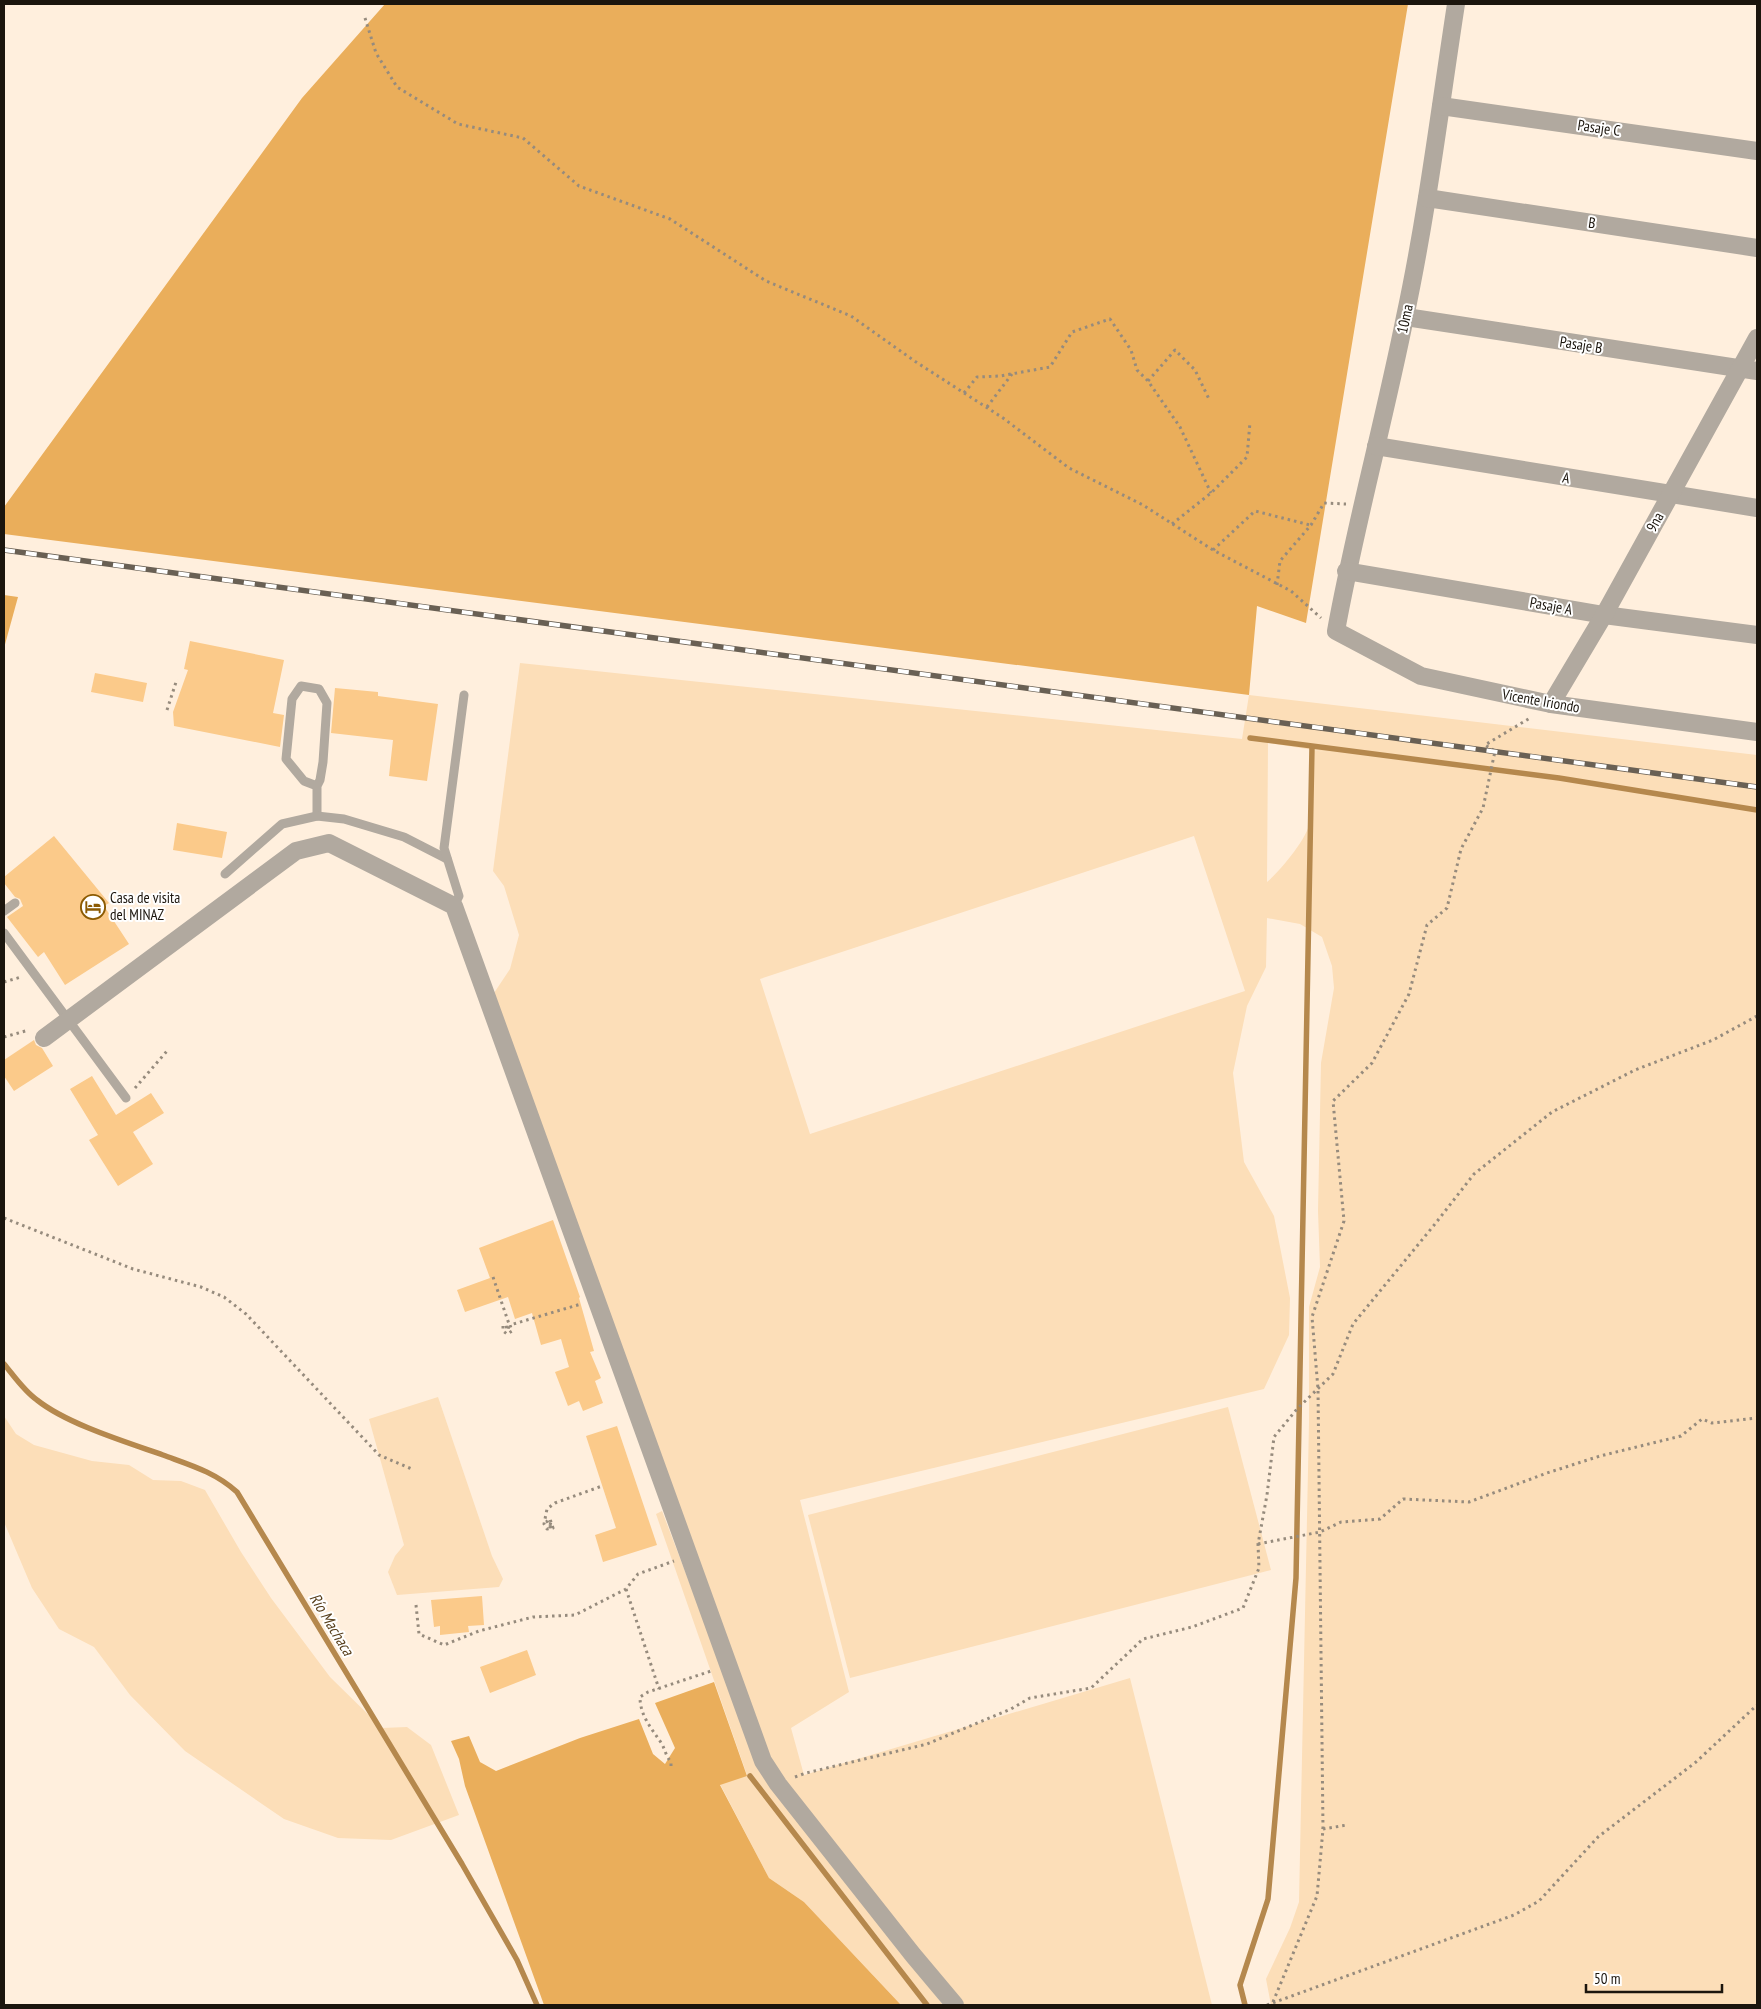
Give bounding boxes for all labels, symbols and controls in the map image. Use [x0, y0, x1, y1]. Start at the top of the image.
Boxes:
street label: Pasaje C [1577, 115, 1622, 140]
street label: B [1587, 213, 1597, 232]
street label: 10ma [1392, 303, 1417, 335]
street label: Pasaje B [1558, 332, 1604, 357]
street label: A [1561, 468, 1572, 488]
street label: 9na [1642, 509, 1668, 535]
street label: Pasaje A [1528, 592, 1575, 619]
street label: Vicente Iriondo [1500, 684, 1581, 717]
place label: Casa de visita del MINAZ [110, 888, 180, 924]
hotel icon: Casa de visita del MINAZ [80, 894, 106, 920]
water label: Río Machaca [306, 1589, 359, 1660]
scale bar [1586, 1962, 1722, 1994]
text: 50 m [1594, 1969, 1620, 1988]

